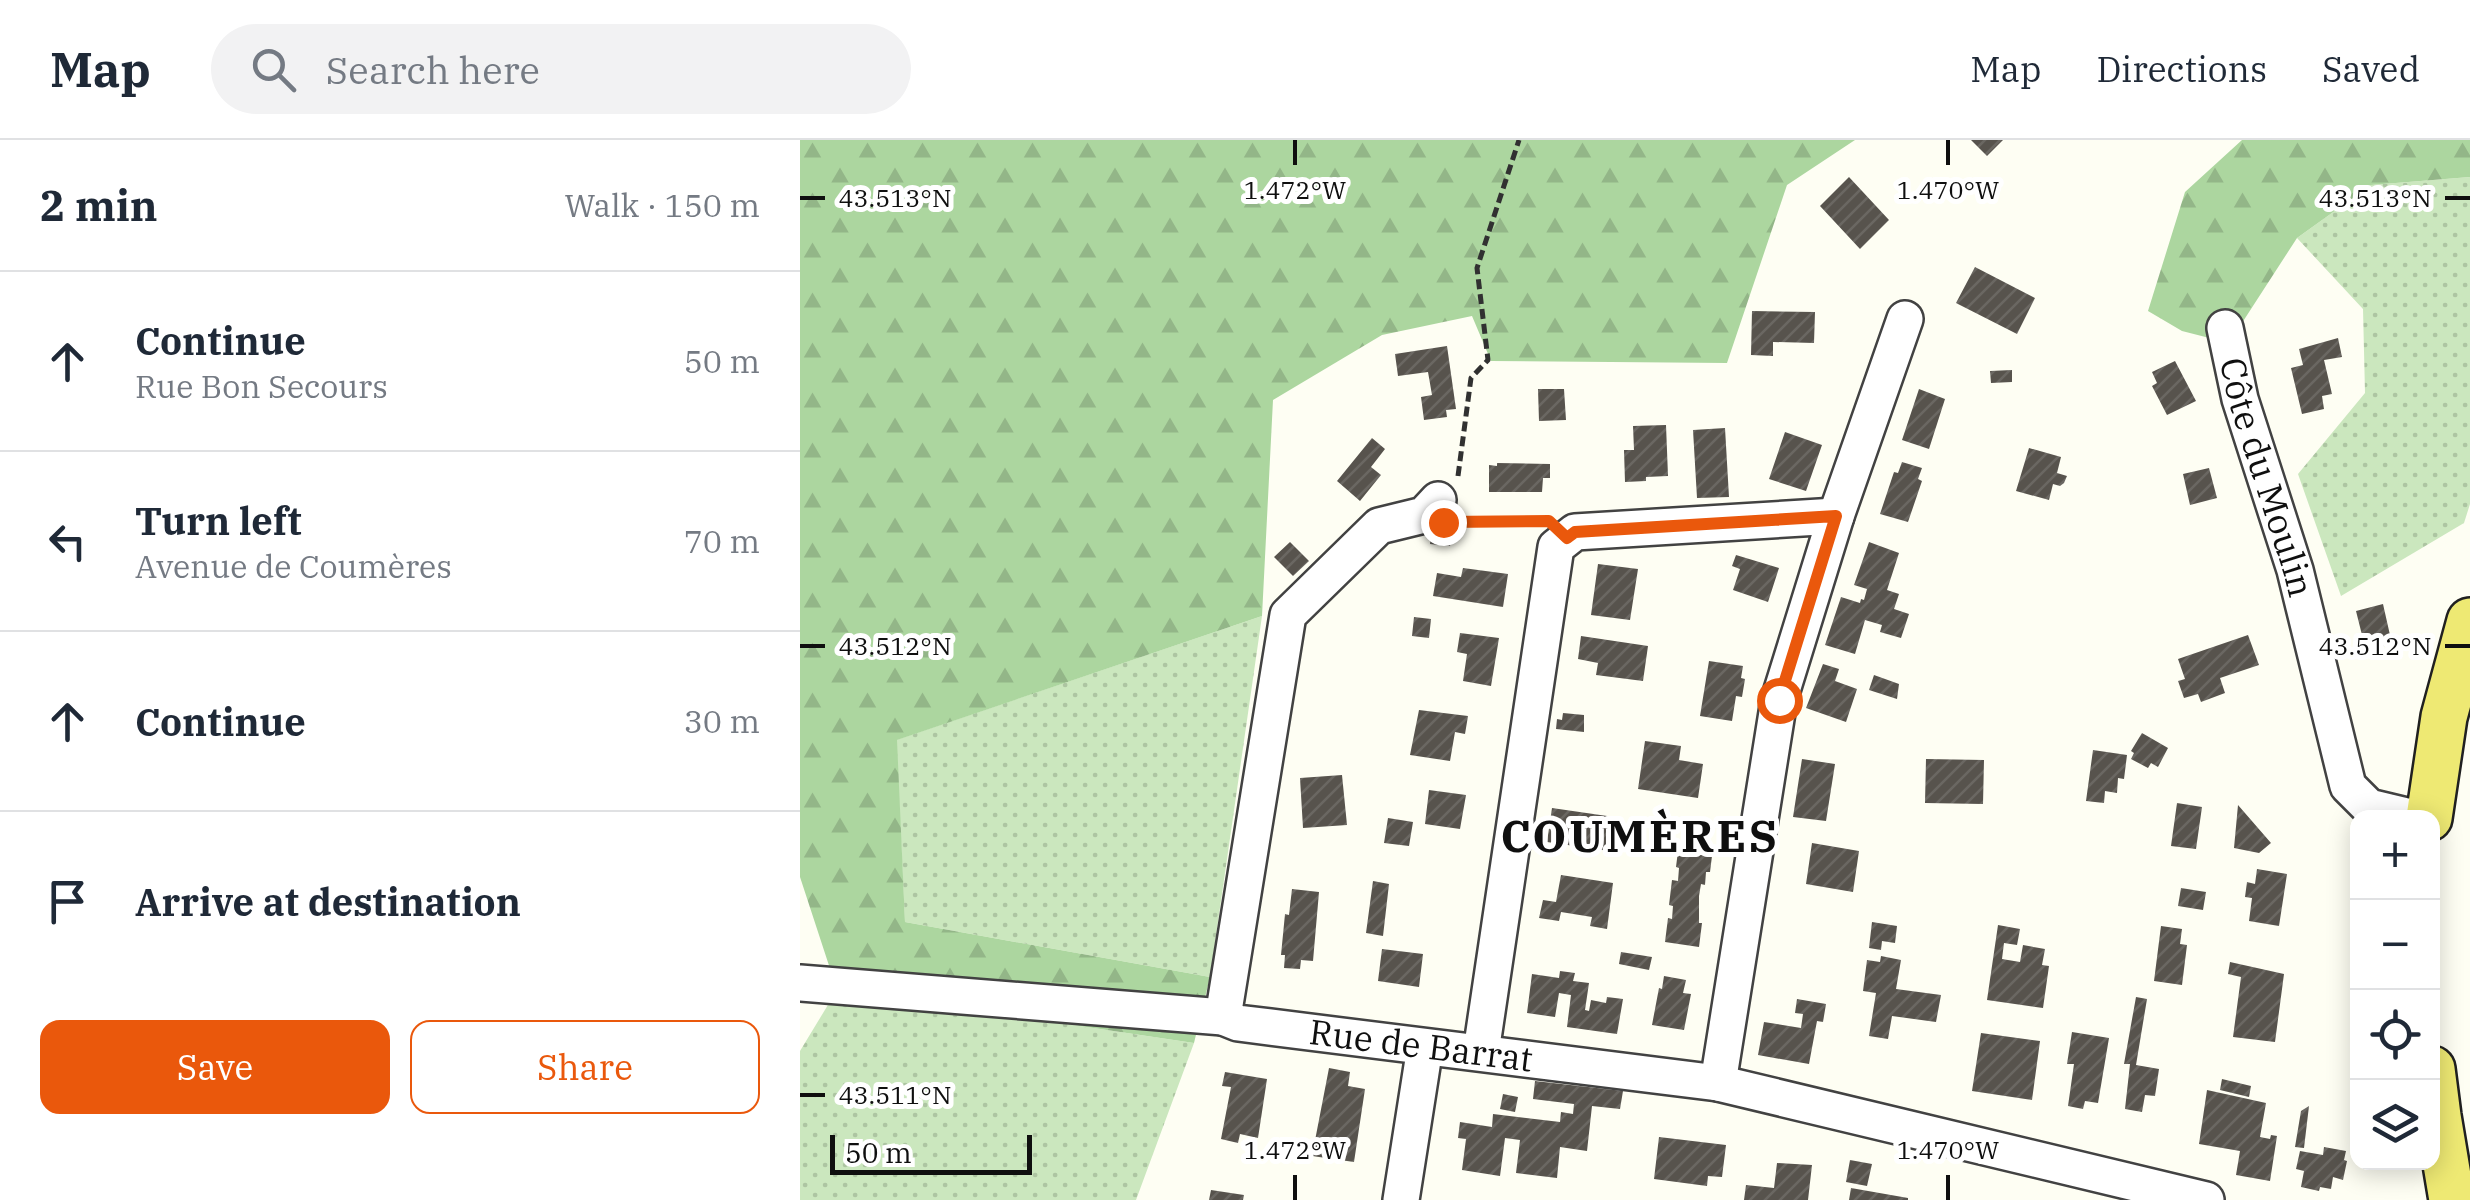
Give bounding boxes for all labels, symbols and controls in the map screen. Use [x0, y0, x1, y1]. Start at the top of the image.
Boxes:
search box [211, 24, 911, 114]
text: Map [50, 38, 151, 100]
icon: search [246, 42, 301, 97]
text: Search here [326, 45, 540, 94]
text: Map [1970, 46, 2041, 92]
text: Directions [2096, 46, 2267, 92]
text: Saved [2322, 46, 2420, 92]
text: 1.472°W [1244, 173, 1346, 206]
text: 1.470°W [1897, 173, 1999, 206]
text: 2 min [40, 178, 158, 233]
text: 43.513°N [839, 181, 951, 214]
text: 43.513°N [2319, 181, 2431, 214]
text: Walk · 150 m [564, 184, 760, 226]
text: Continue [135, 316, 306, 365]
icon: ahead [40, 334, 95, 389]
text: 50 m [684, 340, 760, 382]
street label: Côte du Moulin [2210, 353, 2325, 601]
text: Rue Bon Secours [135, 365, 388, 407]
text: Turn left [135, 496, 302, 545]
route end [1421, 500, 1467, 546]
icon: left [40, 514, 95, 569]
text: 70 m [684, 520, 760, 562]
text: Avenue de Coumères [135, 545, 452, 587]
text: 43.512°N [839, 629, 951, 662]
text: 43.512°N [2319, 629, 2431, 662]
route start [1757, 678, 1803, 724]
icon: ahead [40, 694, 95, 749]
text: Continue [135, 697, 306, 746]
text: 30 m [684, 700, 760, 742]
district label: COUMÈRES [1500, 806, 1780, 864]
map controls [2350, 810, 2440, 1170]
button: + [2350, 810, 2440, 900]
icon: arrive [40, 874, 95, 929]
text: Arrive at destination [135, 877, 521, 926]
button: − [2350, 900, 2440, 990]
button: locate [2350, 990, 2440, 1080]
street label: Rue de Barrat [1307, 1008, 1536, 1082]
button: Save [40, 1020, 390, 1114]
button: Share [410, 1020, 760, 1114]
text: 43.511°N [839, 1078, 951, 1111]
button: layers [2350, 1080, 2440, 1170]
scale bar [830, 1130, 1032, 1174]
text: 1.472°W [1244, 1133, 1346, 1166]
text: 1.470°W [1897, 1133, 1999, 1166]
text: 50 m [845, 1134, 912, 1171]

